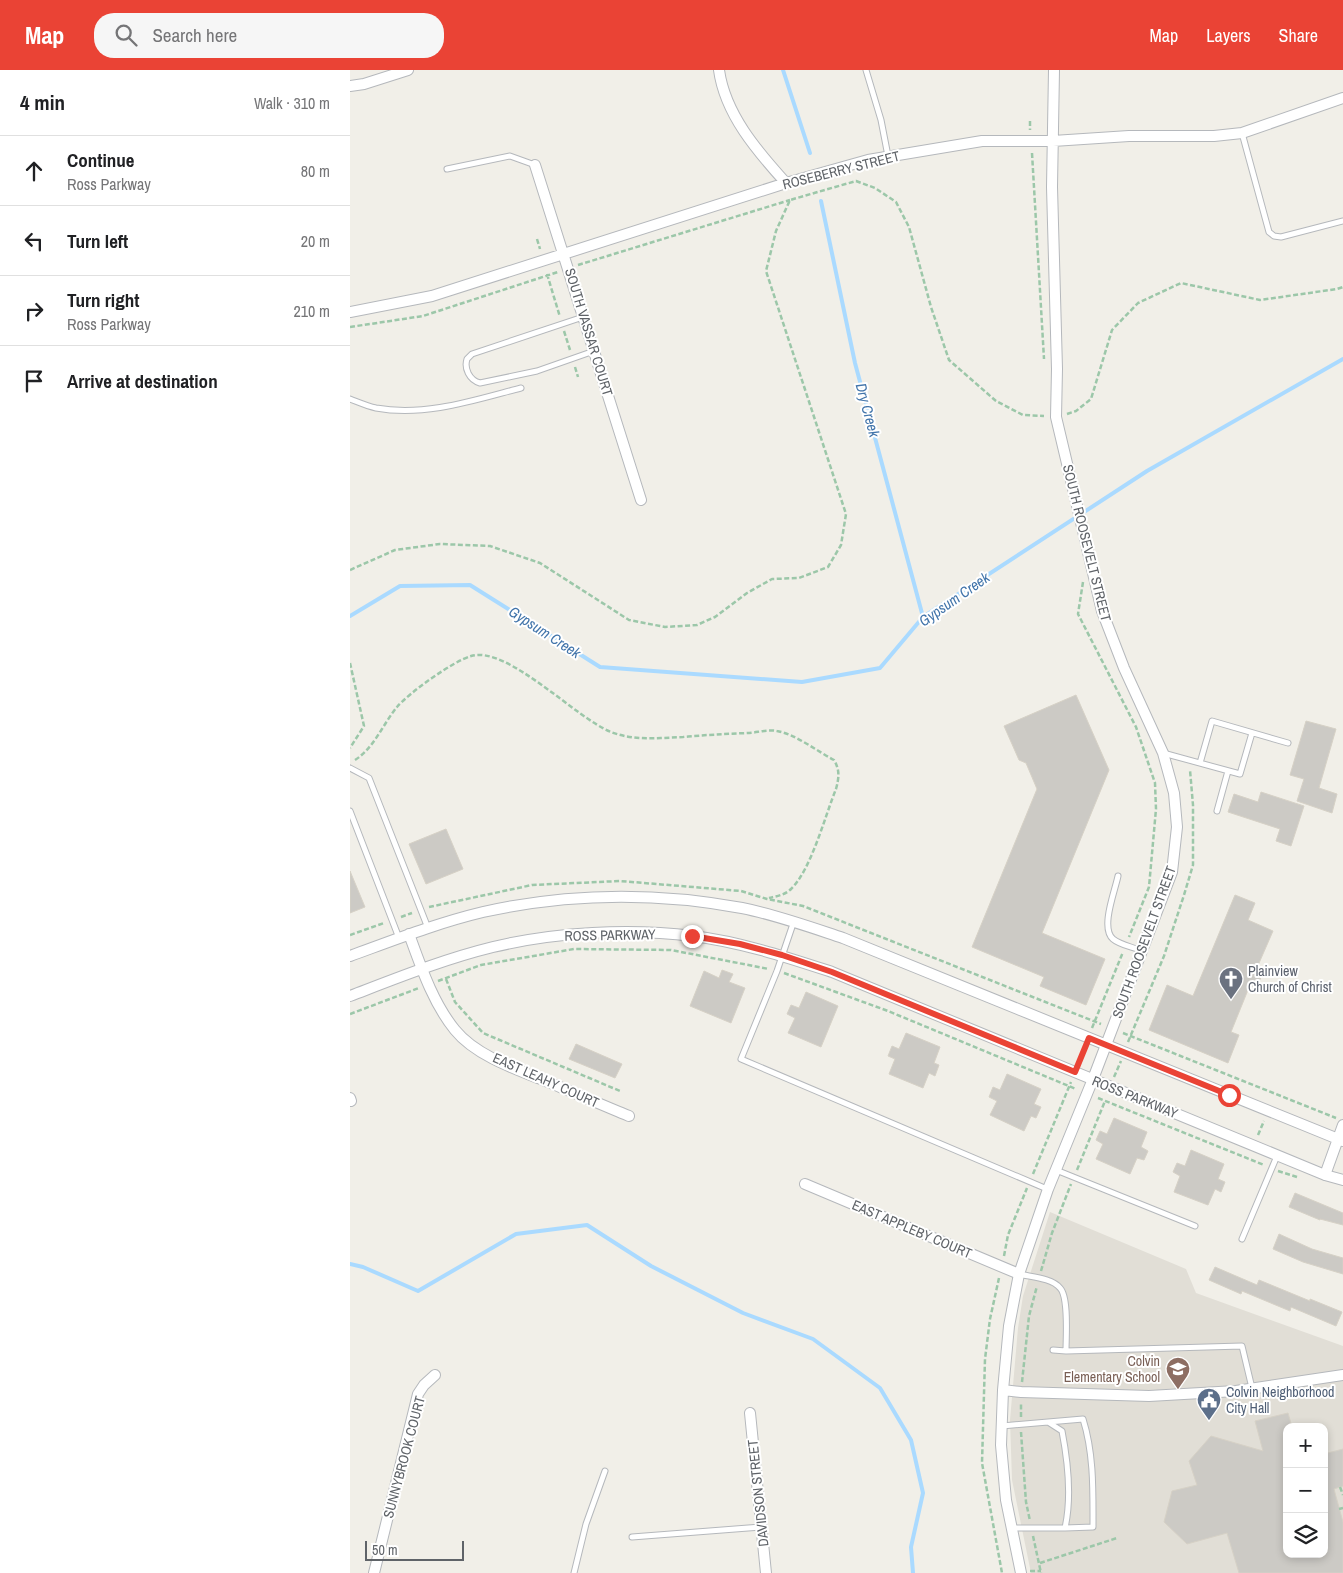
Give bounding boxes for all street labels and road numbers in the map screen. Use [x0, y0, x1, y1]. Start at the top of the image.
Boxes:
street label: ROSEBERRY STREET [781, 147, 901, 193]
street label: SOUTH VASSAR COURT [561, 266, 617, 398]
street label: SOUTH ROOSEVELT STREET [1059, 463, 1115, 623]
street label: SOUTH ROOSEVELT STREET [1108, 863, 1180, 1021]
street label: ROSS PARKWAY [564, 925, 656, 945]
street label: EAST LEAHY COURT [490, 1049, 602, 1111]
street label: ROSS PARKWAY [1089, 1072, 1181, 1123]
street label: EAST APPLEBY COURT [849, 1196, 975, 1262]
street label: SUNNYBROOK COURT [379, 1394, 429, 1520]
street label: DAVIDSON STREET [743, 1439, 773, 1547]

